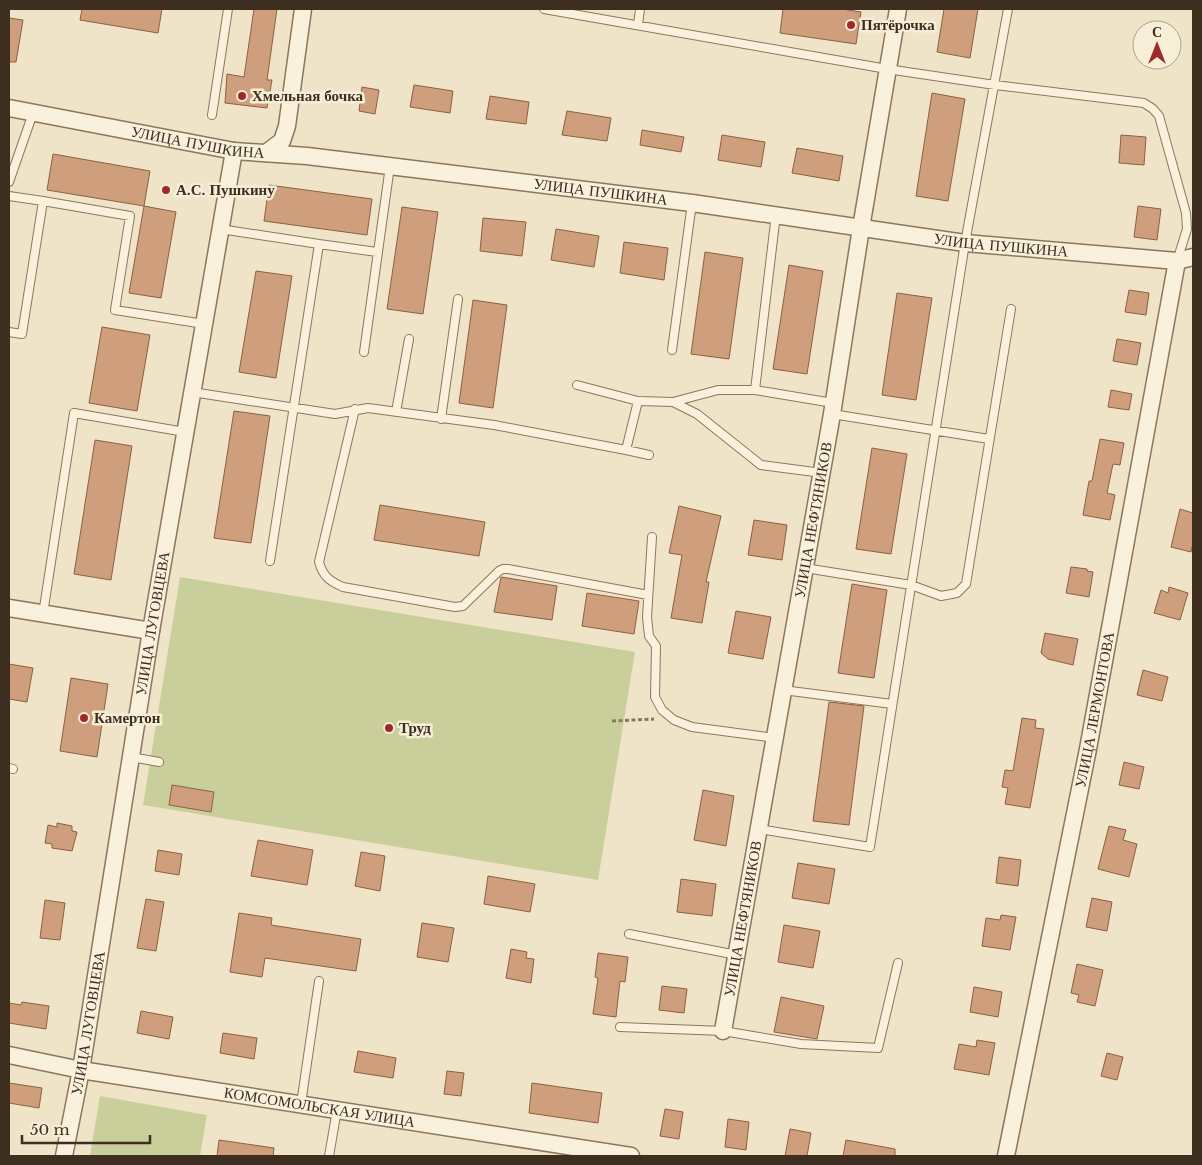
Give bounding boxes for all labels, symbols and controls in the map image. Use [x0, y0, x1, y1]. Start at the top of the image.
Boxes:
place label: Пятёрочка [861, 15, 935, 34]
marker: Пятёрочка [845, 19, 857, 31]
north arrow [1132, 20, 1182, 70]
text: С [1152, 23, 1162, 41]
place label: Хмельная бочка [252, 86, 364, 105]
marker: Хмельная бочка [236, 90, 248, 102]
street label: УЛИЦА ПУШКИНА [130, 122, 265, 162]
street label: УЛИЦА ПУШКИНА [532, 174, 669, 209]
place label: А.С. Пушкину [176, 180, 275, 199]
marker: А.С. Пушкину [160, 184, 172, 196]
street label: УЛИЦА ПУШКИНА [932, 229, 1069, 261]
street label: УЛИЦА НЕФТЯНИКОВ [790, 440, 836, 599]
street label: УЛИЦА ЛУГОВЦЕВА [131, 550, 174, 697]
street label: УЛИЦА ЛЕРМОНТОВА [1070, 630, 1118, 789]
place label: Камертон [94, 708, 161, 727]
marker: Камертон [78, 712, 90, 724]
place label: Труд [399, 718, 431, 737]
marker: Труд [383, 722, 395, 734]
street label: УЛИЦА НЕФТЯНИКОВ [719, 839, 765, 998]
street label: УЛИЦА ЛУГОВЦЕВА [66, 949, 109, 1097]
street label: КОМСОМОЛЬСКАЯ УЛИЦА [223, 1082, 417, 1131]
scale bar [22, 1112, 150, 1144]
text: 50 m [30, 1120, 70, 1139]

